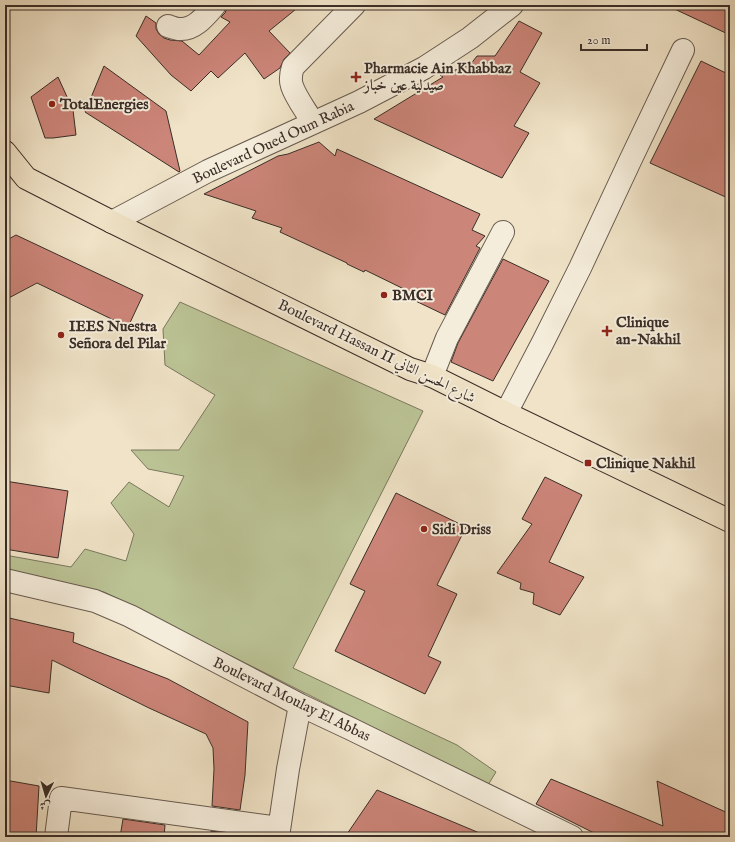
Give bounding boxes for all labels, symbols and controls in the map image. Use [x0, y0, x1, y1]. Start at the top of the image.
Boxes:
scale bar [581, 26, 647, 52]
text: 20 m [587, 33, 610, 48]
place label: Pharmacie Ain Khabbaz صيدلية عين خباز [362, 59, 512, 95]
marker: Pharmacie Ain Khabbaz صيدلية عين خباز [351, 72, 361, 82]
place label: TotalEnergies [59, 95, 149, 114]
street label: Boulevard Oued Oum Rabia [189, 96, 358, 188]
marker: TotalEnergies [47, 99, 57, 109]
place label: BMCI [392, 286, 434, 305]
marker: BMCI [379, 290, 389, 300]
street label: Boulevard Hassan II شارع الحسن الثاني [274, 295, 479, 410]
place label: Clinique an-Nakhil [616, 313, 682, 349]
place label: IEES Nuestra Señora del Pilar [69, 317, 166, 353]
marker: Clinique an-Nakhil [601, 325, 613, 337]
marker: IEES Nuestra Señora del Pilar [56, 330, 66, 340]
place label: Clinique Nakhil [596, 454, 696, 473]
marker: Clinique Nakhil [583, 458, 593, 468]
place label: Sidi Driss [432, 520, 492, 539]
marker: Sidi Driss [419, 524, 429, 534]
street label: Boulevard Moulay El Abbas [210, 653, 374, 746]
north arrow [26, 776, 66, 816]
text: ش [39, 798, 51, 812]

